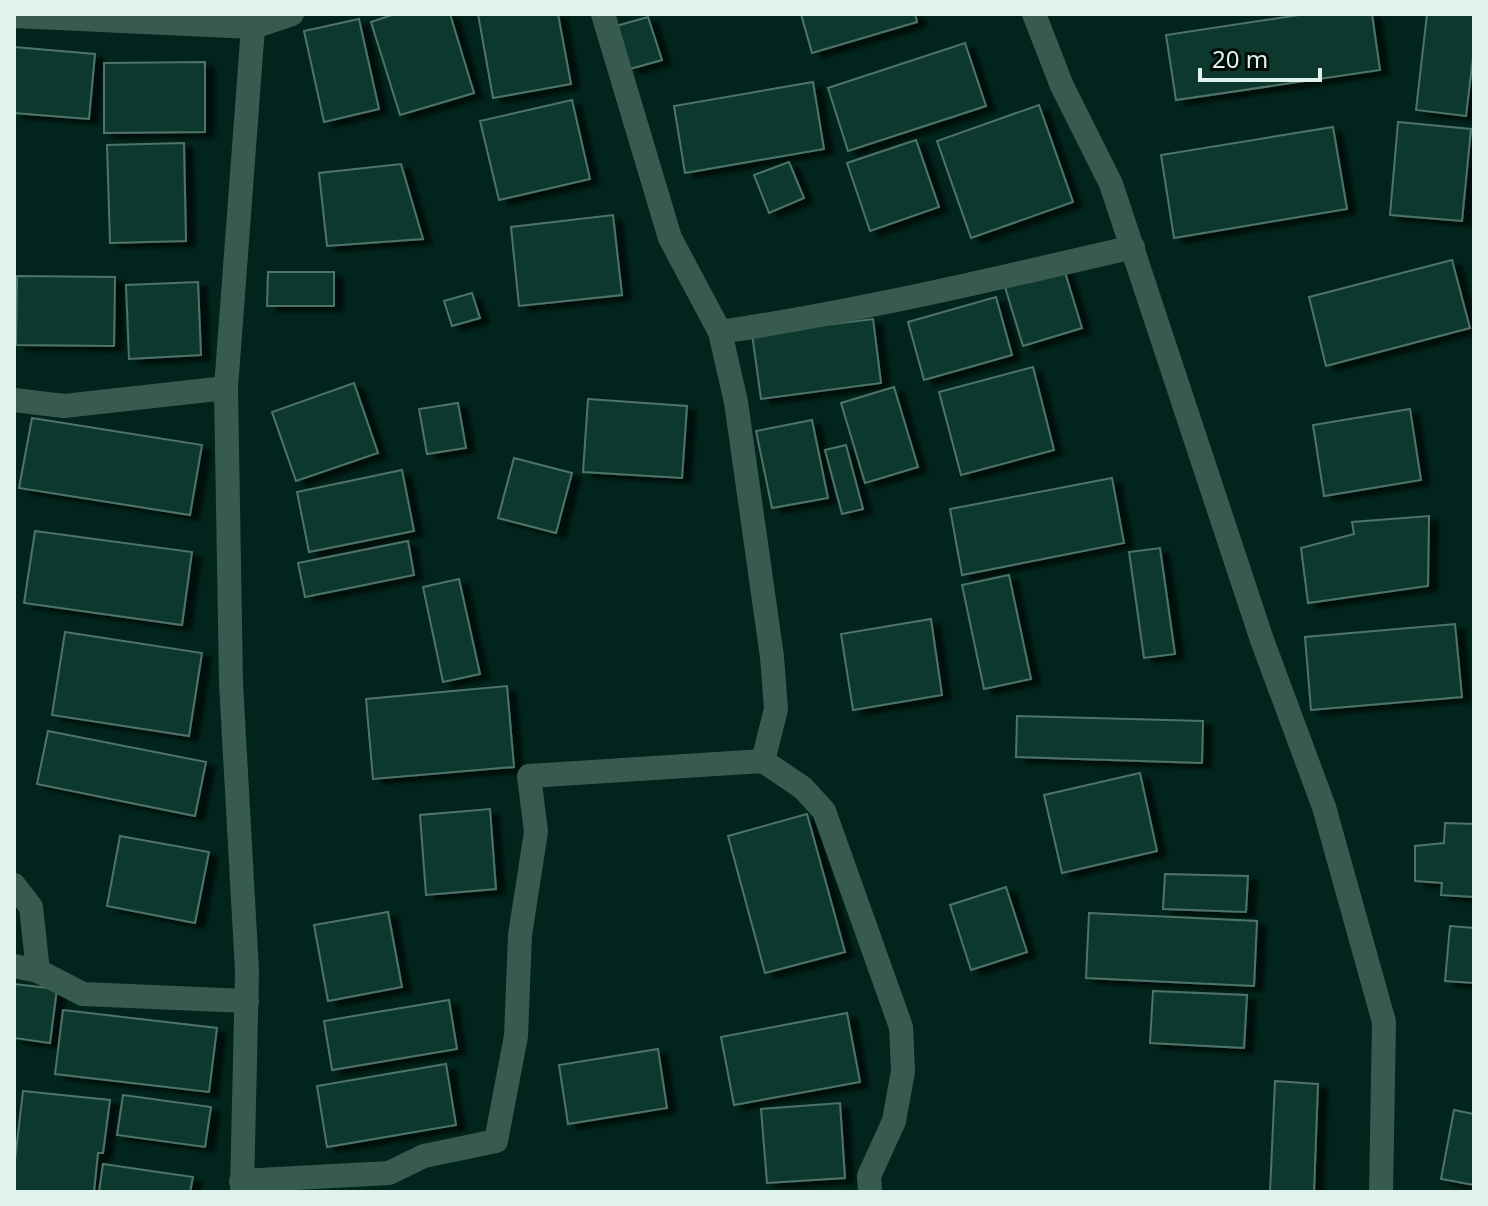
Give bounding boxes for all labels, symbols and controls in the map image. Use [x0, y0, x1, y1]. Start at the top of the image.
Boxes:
scale bar [1200, 32, 1320, 82]
text: 20 m [1212, 42, 1268, 75]

